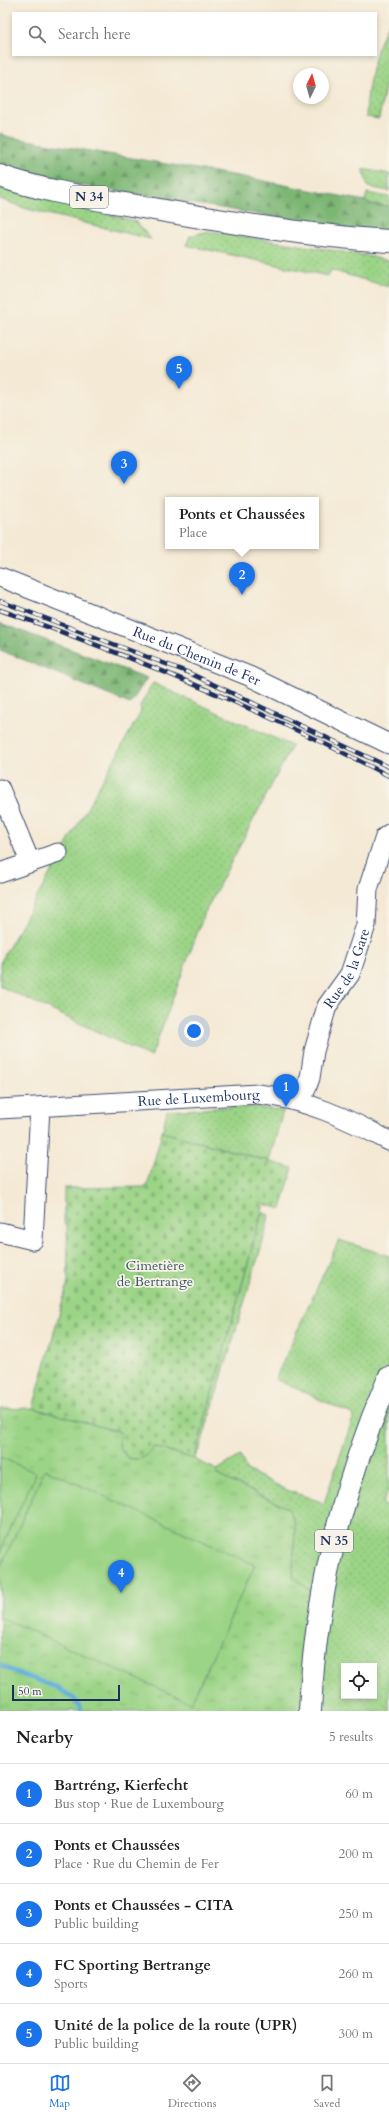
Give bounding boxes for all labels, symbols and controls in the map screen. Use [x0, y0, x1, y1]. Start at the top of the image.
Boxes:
search box [12, 12, 377, 56]
icon: search [26, 23, 48, 45]
text: Search here [58, 24, 131, 44]
north arrow [293, 68, 329, 104]
road number: N 34 [70, 186, 108, 208]
pin: 5 [166, 356, 192, 389]
pin: 3 [111, 451, 137, 484]
popup [165, 497, 319, 549]
text: Ponts et Chaussées [179, 504, 305, 524]
text: Place [179, 524, 207, 542]
pin: 2 [229, 562, 255, 595]
street label: Rue du Chemin de Fer [130, 621, 265, 690]
street label: Rue de la Gare [319, 926, 374, 1012]
your location [184, 1021, 204, 1041]
pin: 1 [273, 1074, 299, 1107]
street label: Rue de Luxembourg [137, 1084, 260, 1110]
park label: Cimetière de Bertrange [117, 1256, 193, 1291]
road number: N 35 [315, 1530, 353, 1552]
pin: 4 [108, 1560, 134, 1593]
map controls [341, 1663, 377, 1699]
button: locate [341, 1663, 377, 1699]
scale bar [12, 1683, 120, 1702]
text: 50 m [18, 1684, 42, 1699]
text: Nearby [16, 1726, 73, 1749]
text: 5 results [329, 1728, 373, 1746]
text: Bartréng, Kierfecht [54, 1775, 188, 1795]
text: 1 [26, 1785, 32, 1803]
text: 60 m [345, 1785, 373, 1803]
text: Bus stop · Rue de Luxembourg [54, 1795, 224, 1813]
text: Ponts et Chaussées [54, 1835, 180, 1855]
text: 2 [26, 1845, 32, 1863]
text: 200 m [339, 1845, 373, 1863]
text: Place · Rue du Chemin de Fer [54, 1855, 219, 1873]
text: Ponts et Chaussées - CITA [54, 1895, 233, 1915]
text: 3 [26, 1905, 32, 1923]
text: 250 m [339, 1905, 373, 1923]
text: Public building [54, 1915, 139, 1933]
text: FC Sporting Bertrange [54, 1955, 211, 1975]
text: 4 [26, 1965, 32, 1983]
text: 260 m [339, 1965, 373, 1983]
text: Sports [54, 1975, 88, 1993]
text: Unité de la police de la route (UPR) [54, 2015, 297, 2035]
text: 5 [26, 2025, 32, 2043]
text: 300 m [339, 2025, 373, 2043]
text: Public building [54, 2035, 139, 2053]
tab: Map [49, 2072, 71, 2111]
tab: Directions [168, 2072, 216, 2111]
tab: Saved [314, 2072, 340, 2111]

